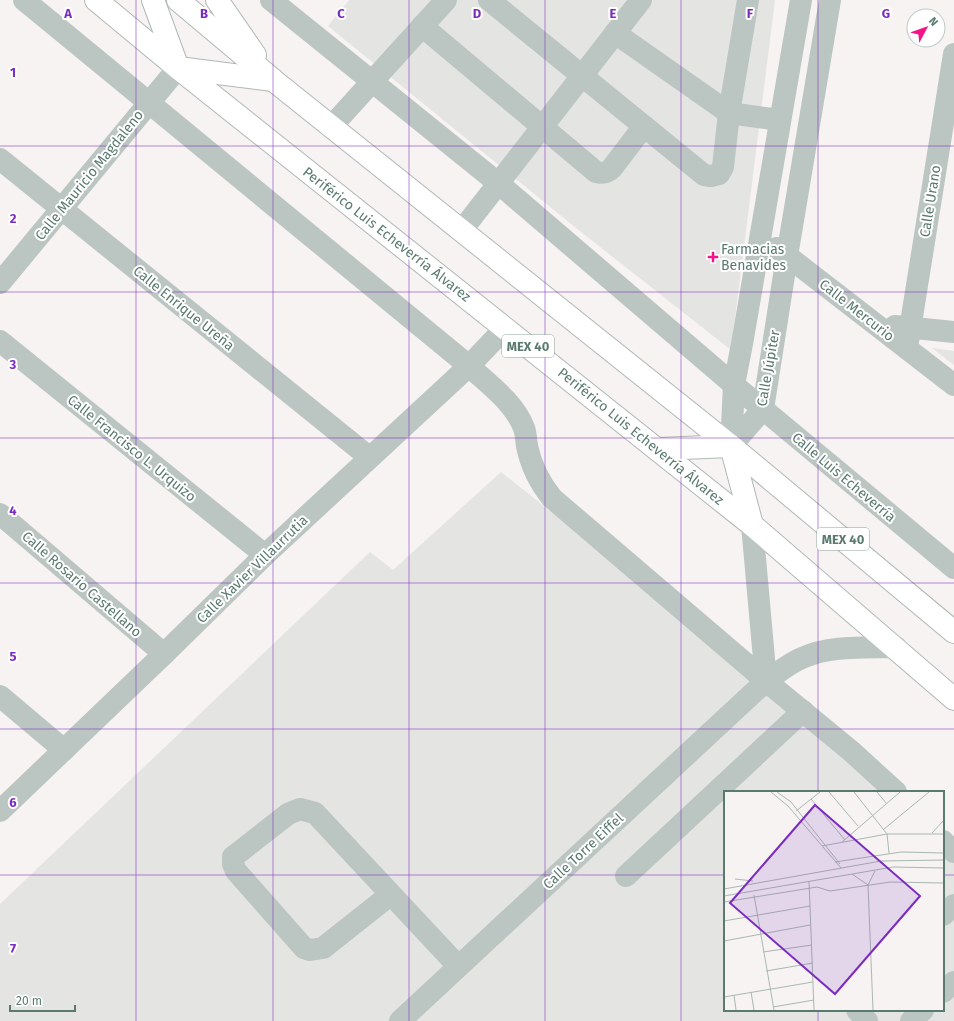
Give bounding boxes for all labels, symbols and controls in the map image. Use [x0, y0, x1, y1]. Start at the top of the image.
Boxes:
text: A [63, 6, 72, 21]
text: B [200, 6, 208, 21]
text: C [337, 6, 345, 21]
text: D [473, 6, 482, 21]
text: E [610, 6, 617, 21]
text: F [747, 6, 754, 21]
text: G [882, 6, 890, 21]
north arrow [906, 8, 946, 48]
text: N [926, 15, 940, 29]
text: 1 [10, 65, 16, 80]
street label: Calle Mauricio Magdaleno [32, 107, 147, 244]
street label: Periférico Luis Echeverría Álvarez [299, 163, 475, 305]
street label: Calle Urano [916, 164, 945, 238]
text: 2 [10, 211, 17, 226]
place label: Farmacias Benavides [721, 241, 787, 274]
marker: Farmacias Benavides [708, 252, 718, 262]
street label: Calle Enrique Ureña [130, 262, 238, 354]
street label: Calle Mercurio [816, 276, 898, 345]
street label: Calle Júpiter [753, 328, 784, 408]
road number: MEX 40 [502, 335, 554, 357]
text: 3 [9, 357, 17, 372]
street label: Periférico Luis Echeverría Álvarez [554, 363, 728, 509]
street label: Calle Francisco L. Urquizo [64, 391, 199, 505]
street label: Calle Luis Echeverría [788, 429, 899, 526]
text: 4 [9, 503, 17, 518]
street label: Calle Xavier Villaurrutia [193, 512, 312, 627]
street label: Calle Rosario Castellano [18, 528, 145, 641]
road number: MEX 40 [817, 528, 869, 550]
text: 5 [10, 649, 17, 664]
inset map [724, 791, 944, 1011]
text: 6 [9, 795, 17, 810]
street label: Calle Torre Eiffel [540, 810, 627, 893]
text: 7 [10, 941, 16, 956]
scale bar [10, 987, 75, 1013]
text: 20 m [16, 994, 42, 1008]

